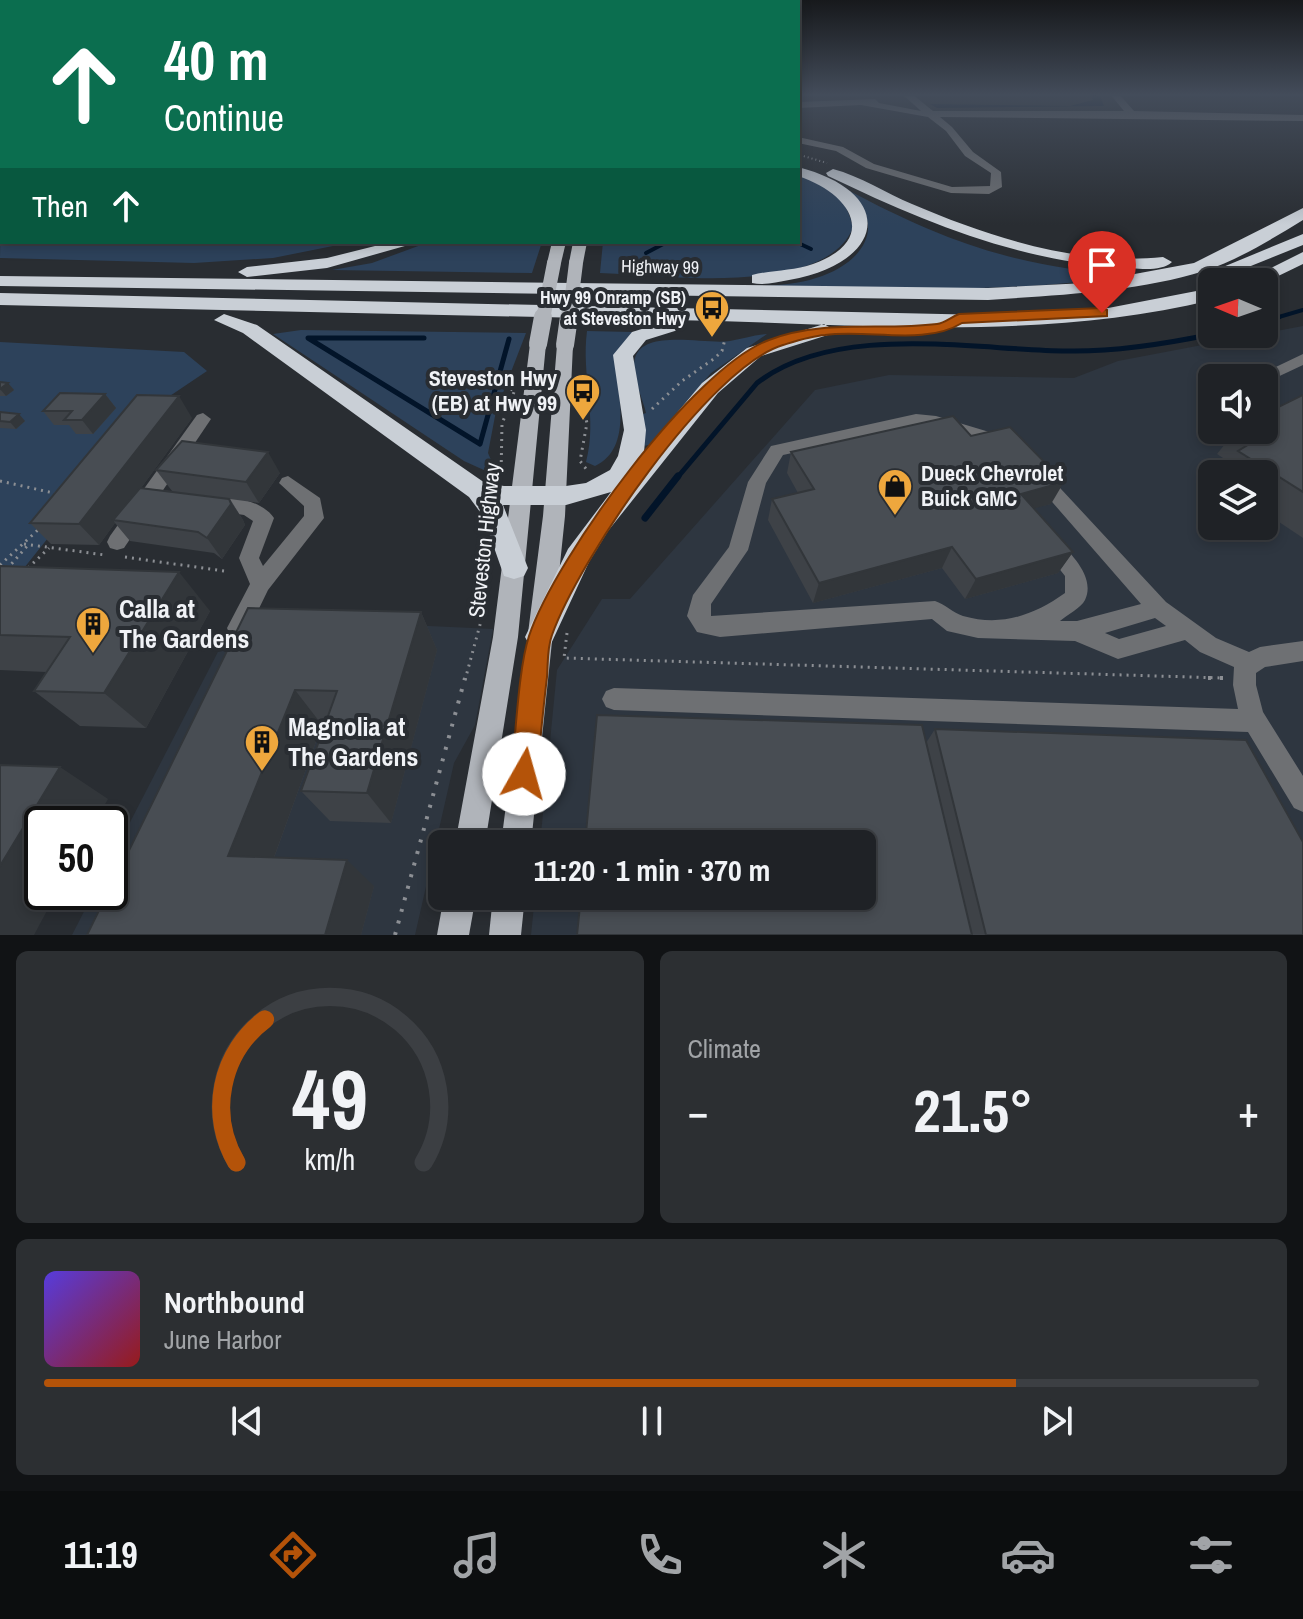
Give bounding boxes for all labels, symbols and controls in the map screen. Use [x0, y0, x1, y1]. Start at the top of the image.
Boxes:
text: 40 m [164, 22, 269, 97]
icon: ahead [32, 32, 136, 136]
text: Continue [164, 94, 284, 142]
icon: ahead [104, 184, 148, 228]
text: Then [32, 186, 88, 226]
pin [1068, 231, 1136, 313]
icon: arrive [1080, 243, 1124, 287]
street label: Highway 99 [621, 253, 699, 280]
north arrow [1198, 268, 1278, 348]
map controls [1198, 268, 1278, 540]
place label: Hwy 99 Onramp (SB) at Steveston Hwy [540, 285, 687, 331]
bus stop icon: Hwy 99 Onramp (SB) at Steveston Hwy [693, 289, 731, 339]
place label: Steveston Hwy (EB) at Hwy 99 [429, 363, 557, 418]
button: sound [1198, 364, 1278, 444]
bus stop icon: Steveston Hwy (EB) at Hwy 99 [564, 372, 602, 422]
place label: Dueck Chevrolet Buick GMC [921, 458, 1063, 513]
button: layers [1198, 460, 1278, 540]
street label: Steveston Highway [461, 461, 507, 619]
shop icon: Dueck Chevrolet Buick GMC [876, 467, 914, 517]
place label: Calla at The Gardens [119, 591, 249, 656]
building icon: Calla at The Gardens [74, 605, 112, 655]
place label: Magnolia at The Gardens [288, 709, 418, 774]
building icon: Magnolia at The Gardens [243, 723, 281, 773]
position arrow [482, 732, 566, 816]
speed limit sign: 50 [24, 806, 128, 910]
text: 11:20 · 1 min · 370 m [534, 850, 770, 890]
text: Climate [688, 1031, 761, 1066]
text: 49 [292, 1043, 368, 1155]
text: 21.5° [913, 1070, 1033, 1151]
text: − [688, 1081, 709, 1141]
text: + [1238, 1081, 1259, 1141]
text: km/h [304, 1140, 355, 1179]
text: Northbound [164, 1282, 305, 1322]
text: June Harbor [164, 1322, 281, 1357]
icon: previous [225, 1399, 269, 1443]
icon: pause [630, 1399, 674, 1443]
icon: next [1035, 1399, 1079, 1443]
icon: directions [265, 1527, 321, 1583]
icon: music [449, 1527, 505, 1583]
icon: phone [632, 1527, 688, 1583]
icon: climate [816, 1527, 872, 1583]
icon: car [1000, 1527, 1056, 1583]
icon: filters [1183, 1527, 1239, 1583]
text: 11:19 [64, 1531, 138, 1579]

